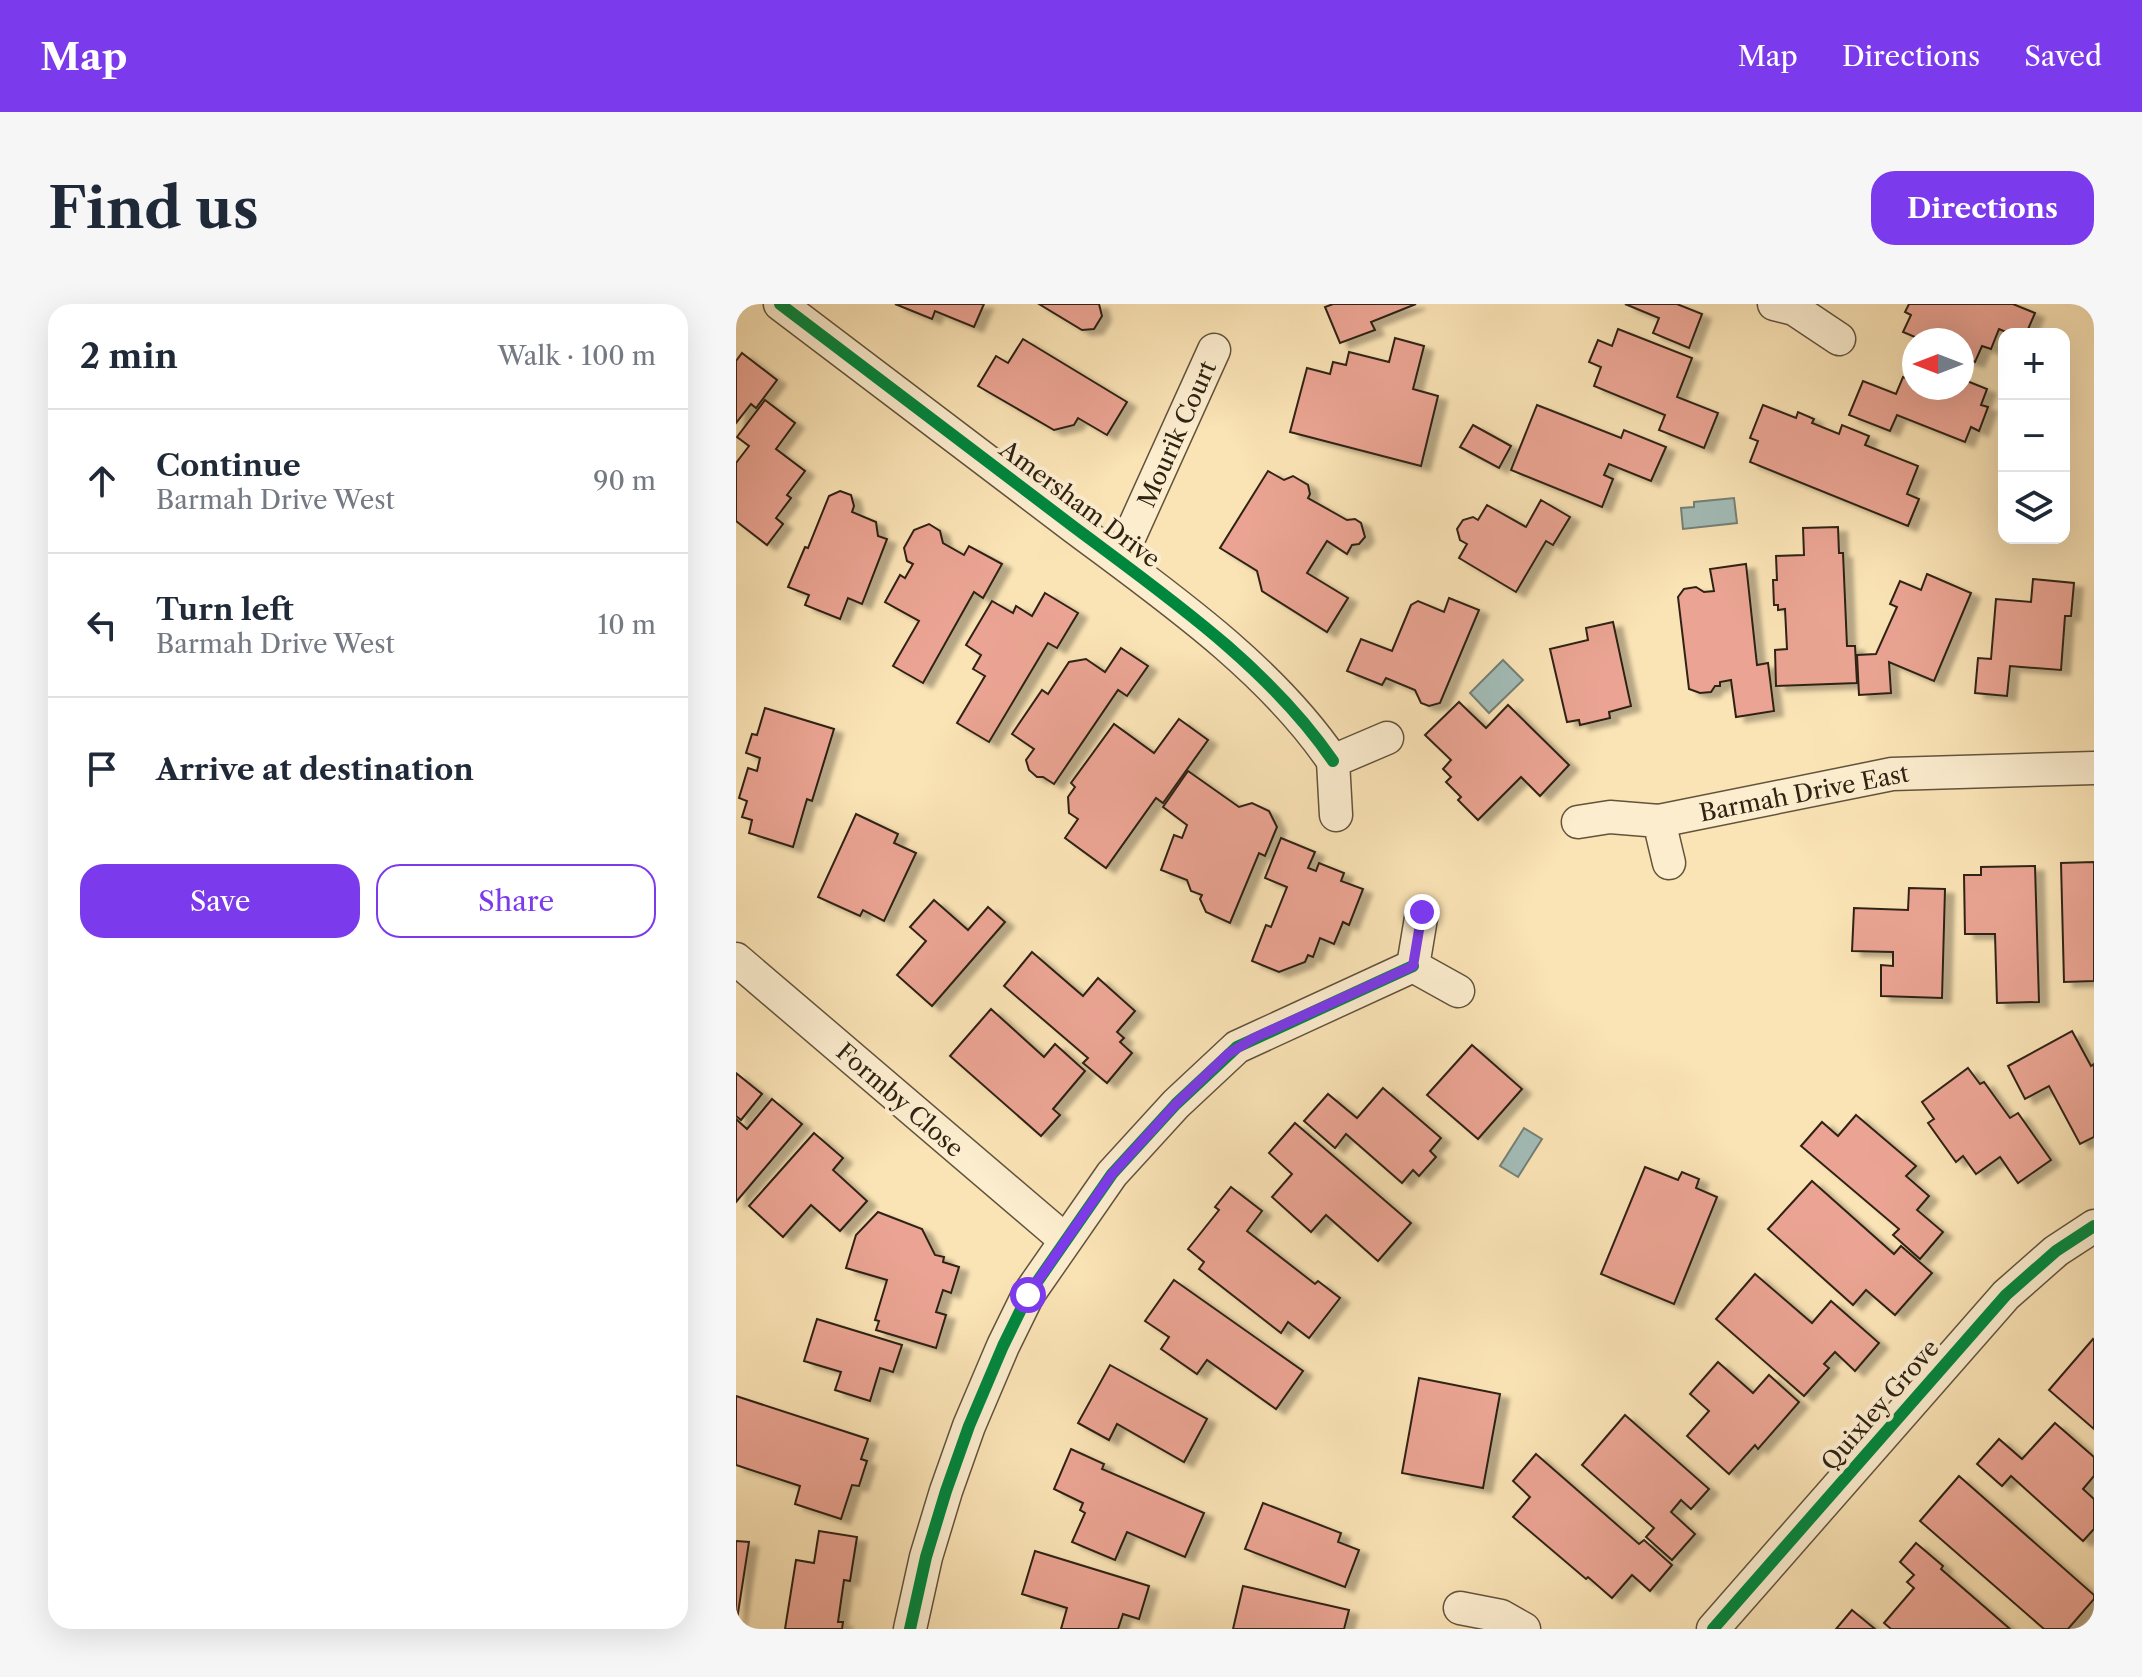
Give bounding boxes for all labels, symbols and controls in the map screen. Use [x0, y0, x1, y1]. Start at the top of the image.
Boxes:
text: Map [40, 33, 128, 80]
text: Map [1738, 39, 1798, 73]
text: Directions [1842, 39, 1980, 73]
text: Saved [2024, 39, 2102, 73]
button: Directions [1871, 171, 2094, 245]
text: Find us [48, 174, 259, 243]
north arrow [1902, 328, 1974, 400]
map controls [1998, 328, 2070, 544]
button: + [1998, 328, 2070, 400]
text: 2 min [80, 335, 178, 377]
text: Walk · 100 m [498, 340, 656, 372]
street label: Mourik Court [1132, 356, 1222, 512]
button: − [1998, 400, 2070, 472]
street label: Amersham Drive [993, 434, 1166, 574]
text: Continue [156, 447, 301, 484]
icon: ahead [80, 459, 124, 503]
text: 90 m [593, 465, 656, 497]
button: layers [1998, 472, 2070, 544]
text: Barmah Drive West [156, 484, 395, 516]
text: Turn left [156, 591, 293, 628]
icon: left [80, 603, 124, 647]
text: 10 m [597, 609, 656, 641]
text: Barmah Drive West [156, 628, 395, 660]
icon: arrive [80, 747, 124, 791]
text: Arrive at destination [156, 751, 474, 788]
street label: Barmah Drive East [1697, 758, 1912, 828]
button: Save [80, 864, 360, 938]
button: Share [376, 864, 656, 938]
route end [1404, 894, 1440, 930]
street label: Formby Close [831, 1037, 969, 1163]
route start [1010, 1277, 1046, 1313]
street label: Quixley Grove [1815, 1334, 1945, 1476]

